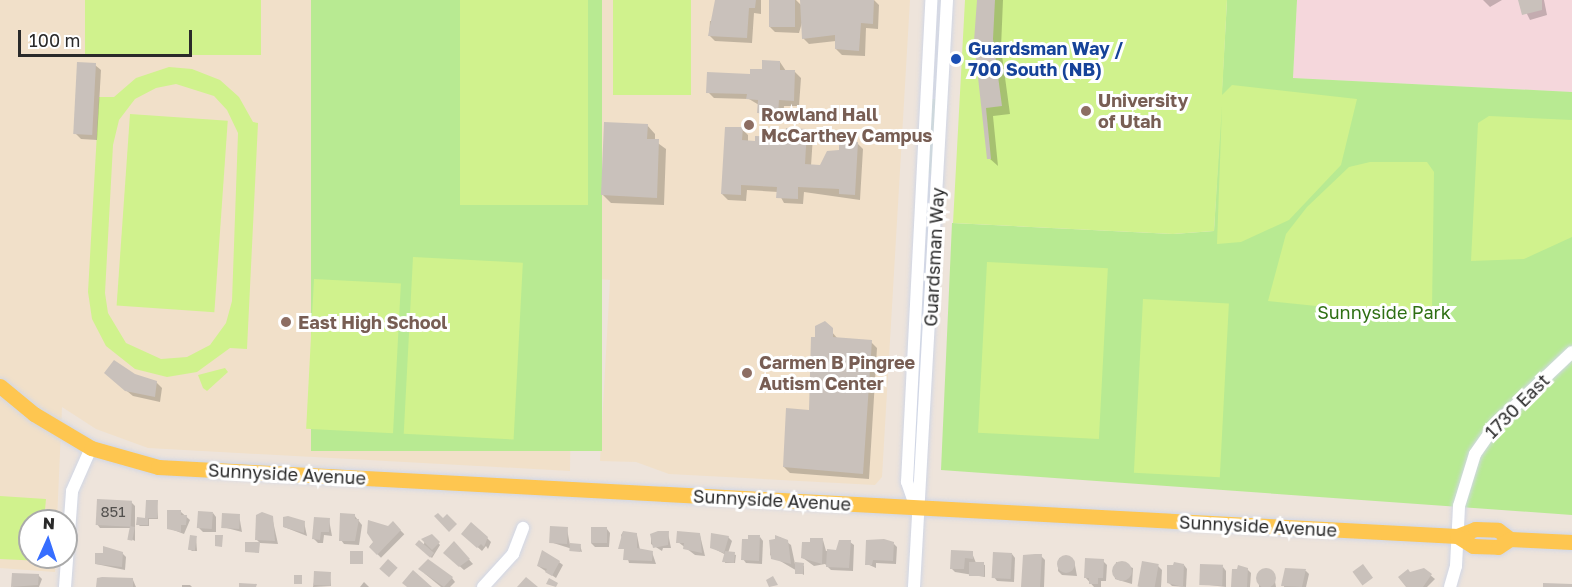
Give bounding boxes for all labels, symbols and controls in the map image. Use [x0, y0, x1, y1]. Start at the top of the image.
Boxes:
scale bar [21, 18, 195, 56]
text: 100 m [29, 29, 80, 51]
place label: Guardsman Way / 700 South (NB) [968, 38, 1123, 80]
marker: Guardsman Way / 700 South (NB) [949, 52, 963, 66]
place label: University of Utah [1098, 90, 1188, 132]
place label: Rowland Hall McCarthey Campus [761, 104, 932, 146]
marker: University of Utah [1079, 104, 1093, 118]
marker: Rowland Hall McCarthey Campus [742, 118, 756, 132]
street label: Guardsman Way [920, 187, 948, 327]
park label: Sunnyside Park [1317, 301, 1451, 323]
place label: East High School [298, 311, 447, 333]
marker: East High School [279, 315, 293, 329]
place label: Carmen B Pingree Autism Center [759, 352, 915, 394]
marker: Carmen B Pingree Autism Center [740, 366, 754, 380]
street label: 1730 East [1480, 369, 1554, 443]
street label: Sunnyside Avenue [207, 459, 367, 489]
street label: Sunnyside Avenue [692, 485, 852, 515]
house number: 851 [100, 503, 126, 521]
north arrow [18, 509, 78, 569]
street label: Sunnyside Avenue [1178, 511, 1338, 541]
text: N [42, 513, 55, 533]

